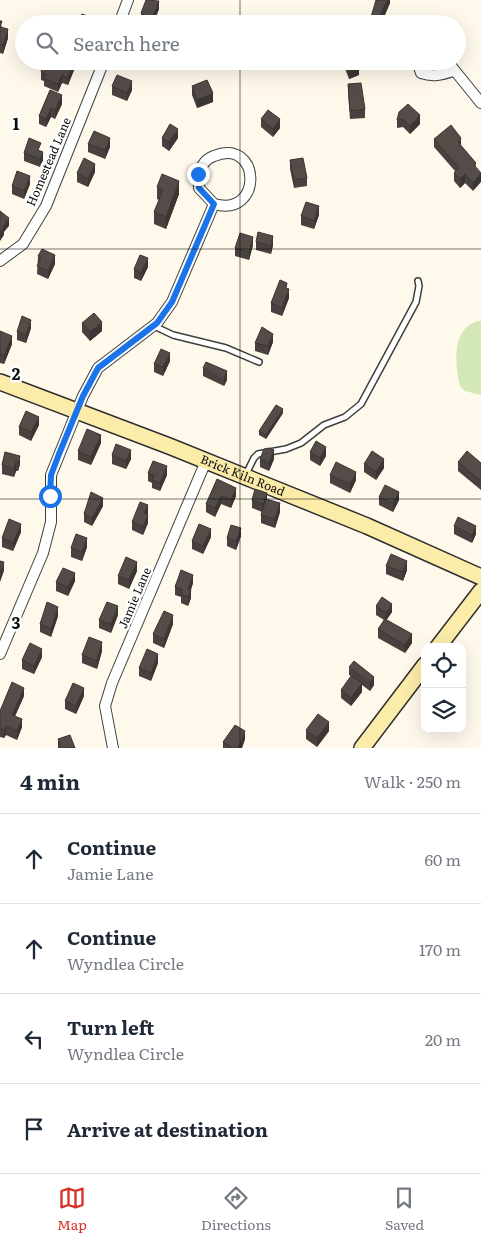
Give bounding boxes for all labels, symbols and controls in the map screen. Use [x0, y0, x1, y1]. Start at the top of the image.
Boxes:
search box [15, 15, 466, 70]
icon: search [33, 29, 61, 57]
text: Search here [73, 29, 180, 57]
text: 1 [13, 111, 20, 135]
street label: Homestead Lane [21, 114, 75, 209]
route end [187, 163, 210, 186]
text: 2 [12, 361, 21, 385]
street label: Brick Kiln Road [198, 450, 288, 500]
route start [39, 485, 62, 508]
street label: Jamie Lane [113, 564, 155, 631]
text: 3 [12, 610, 21, 634]
map controls [421, 643, 466, 733]
button: locate [421, 643, 466, 688]
button: layers [421, 688, 466, 733]
text: 4 min [20, 765, 80, 796]
text: Walk · 250 m [364, 769, 461, 793]
text: Continue [67, 833, 156, 861]
icon: ahead [20, 845, 48, 873]
text: 60 m [424, 847, 461, 871]
text: Jamie Lane [67, 861, 154, 885]
text: Continue [67, 923, 156, 951]
icon: ahead [20, 935, 48, 963]
text: 170 m [419, 937, 461, 961]
text: Wyndlea Circle [67, 951, 184, 975]
text: Turn left [67, 1013, 154, 1041]
icon: left [20, 1025, 48, 1053]
text: 20 m [425, 1027, 461, 1051]
text: Wyndlea Circle [67, 1041, 184, 1065]
icon: arrive [20, 1115, 48, 1143]
text: Arrive at destination [67, 1115, 268, 1143]
tab: Map [57, 1184, 87, 1234]
tab: Directions [201, 1184, 271, 1234]
tab: Saved [385, 1184, 424, 1234]

